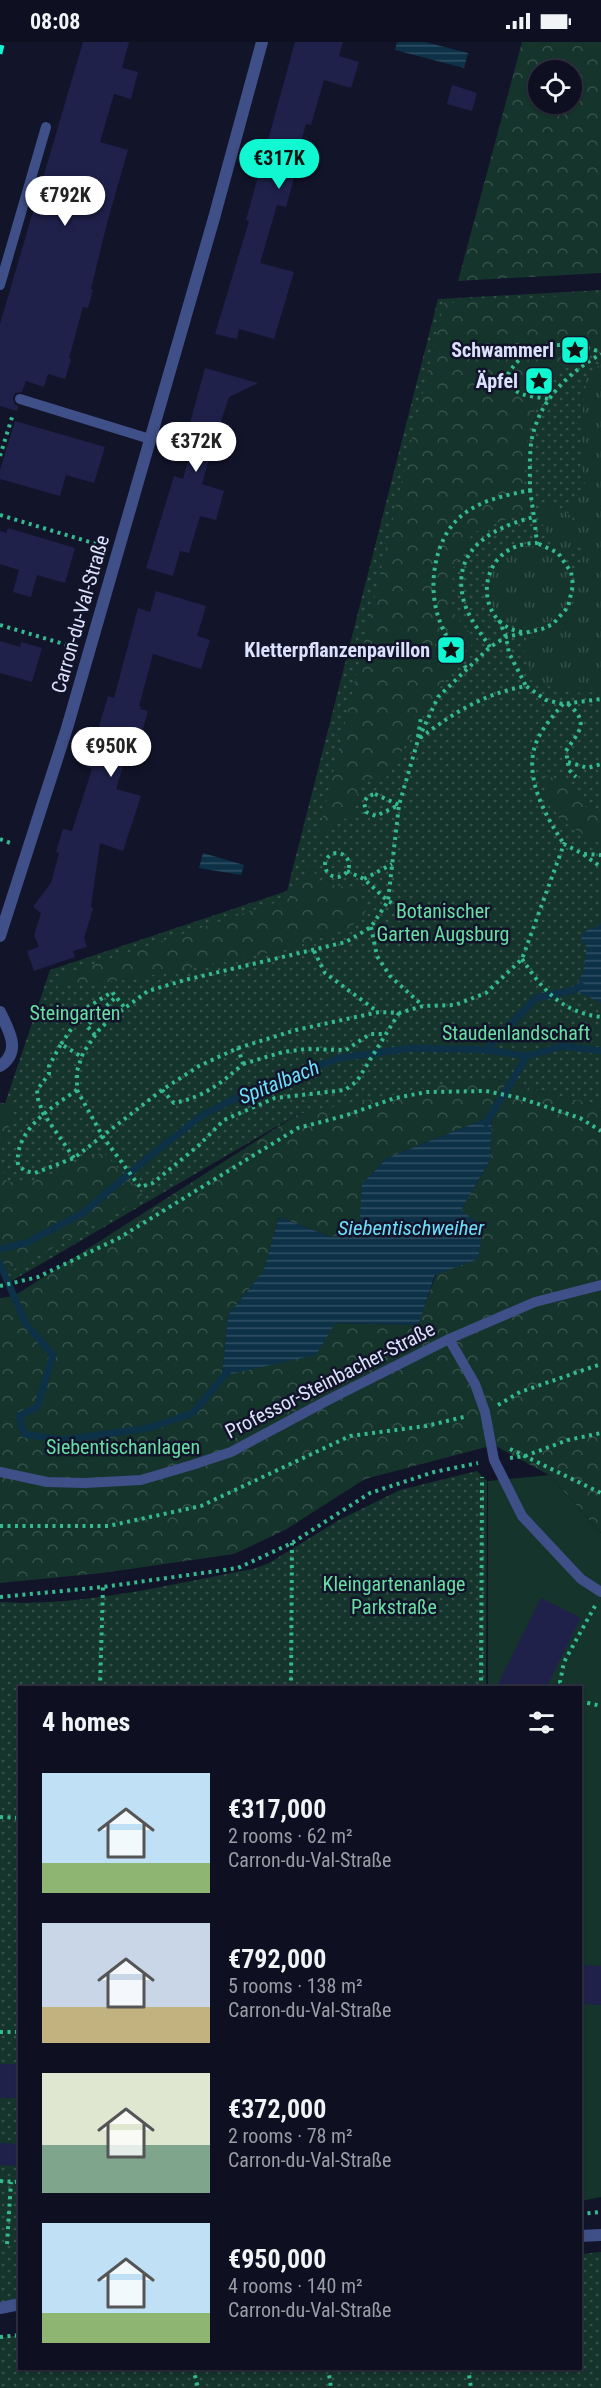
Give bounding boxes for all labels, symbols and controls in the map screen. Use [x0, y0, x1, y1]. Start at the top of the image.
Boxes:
text: 08:08 [30, 9, 81, 34]
map controls [528, 60, 582, 114]
button: locate [528, 60, 582, 114]
pin: €317K [237, 139, 321, 190]
text: €317K [253, 146, 305, 170]
pin: €792K [23, 176, 107, 227]
text: €792K [39, 183, 91, 207]
place icon: Schwammerl [559, 334, 591, 366]
place label: Schwammerl [451, 338, 554, 362]
place icon: Äpfel [523, 365, 555, 397]
place label: Äpfel [476, 369, 518, 393]
pin: €372K [154, 422, 238, 473]
text: €372K [170, 429, 222, 453]
street label: Carron-du-Val-Straße [46, 532, 114, 696]
place icon: Kletterpflanzenpavillon [435, 634, 467, 666]
place label: Kletterpflanzenpavillon [244, 638, 430, 662]
pin: €950K [69, 727, 153, 778]
text: €950K [85, 734, 137, 758]
park label: Botanischer Garten Augsburg [377, 899, 509, 946]
park label: Steingarten [30, 1001, 120, 1025]
park label: Staudenlandschaft [442, 1021, 590, 1045]
water label: Spitalbach [235, 1055, 323, 1109]
water label: Siebentischweiher [338, 1216, 485, 1240]
street label: Professor-Steinbacher-Straße [221, 1317, 439, 1443]
park label: Siebentischanlagen [46, 1435, 200, 1459]
park label: Kleingartenanlage Parkstraße [323, 1572, 465, 1619]
icon: filters [525, 1706, 558, 1739]
text: 4 homes [42, 1707, 130, 1737]
text: €317,000 [228, 1794, 326, 1824]
icon: home [90, 1797, 162, 1869]
text: 2 rooms · 62 m² [228, 1824, 353, 1848]
text: Carron-du-Val-Straße [228, 1848, 391, 1872]
text: €792,000 [228, 1944, 326, 1974]
icon: home [90, 1947, 162, 2019]
text: 5 rooms · 138 m² [228, 1974, 363, 1998]
text: Carron-du-Val-Straße [228, 1998, 391, 2022]
text: €372,000 [228, 2094, 326, 2124]
icon: home [90, 2097, 162, 2169]
text: 2 rooms · 78 m² [228, 2124, 353, 2148]
text: Carron-du-Val-Straße [228, 2148, 391, 2172]
text: €950,000 [228, 2244, 326, 2274]
icon: home [90, 2247, 162, 2319]
text: 4 rooms · 140 m² [228, 2274, 363, 2298]
text: Carron-du-Val-Straße [228, 2298, 391, 2322]

